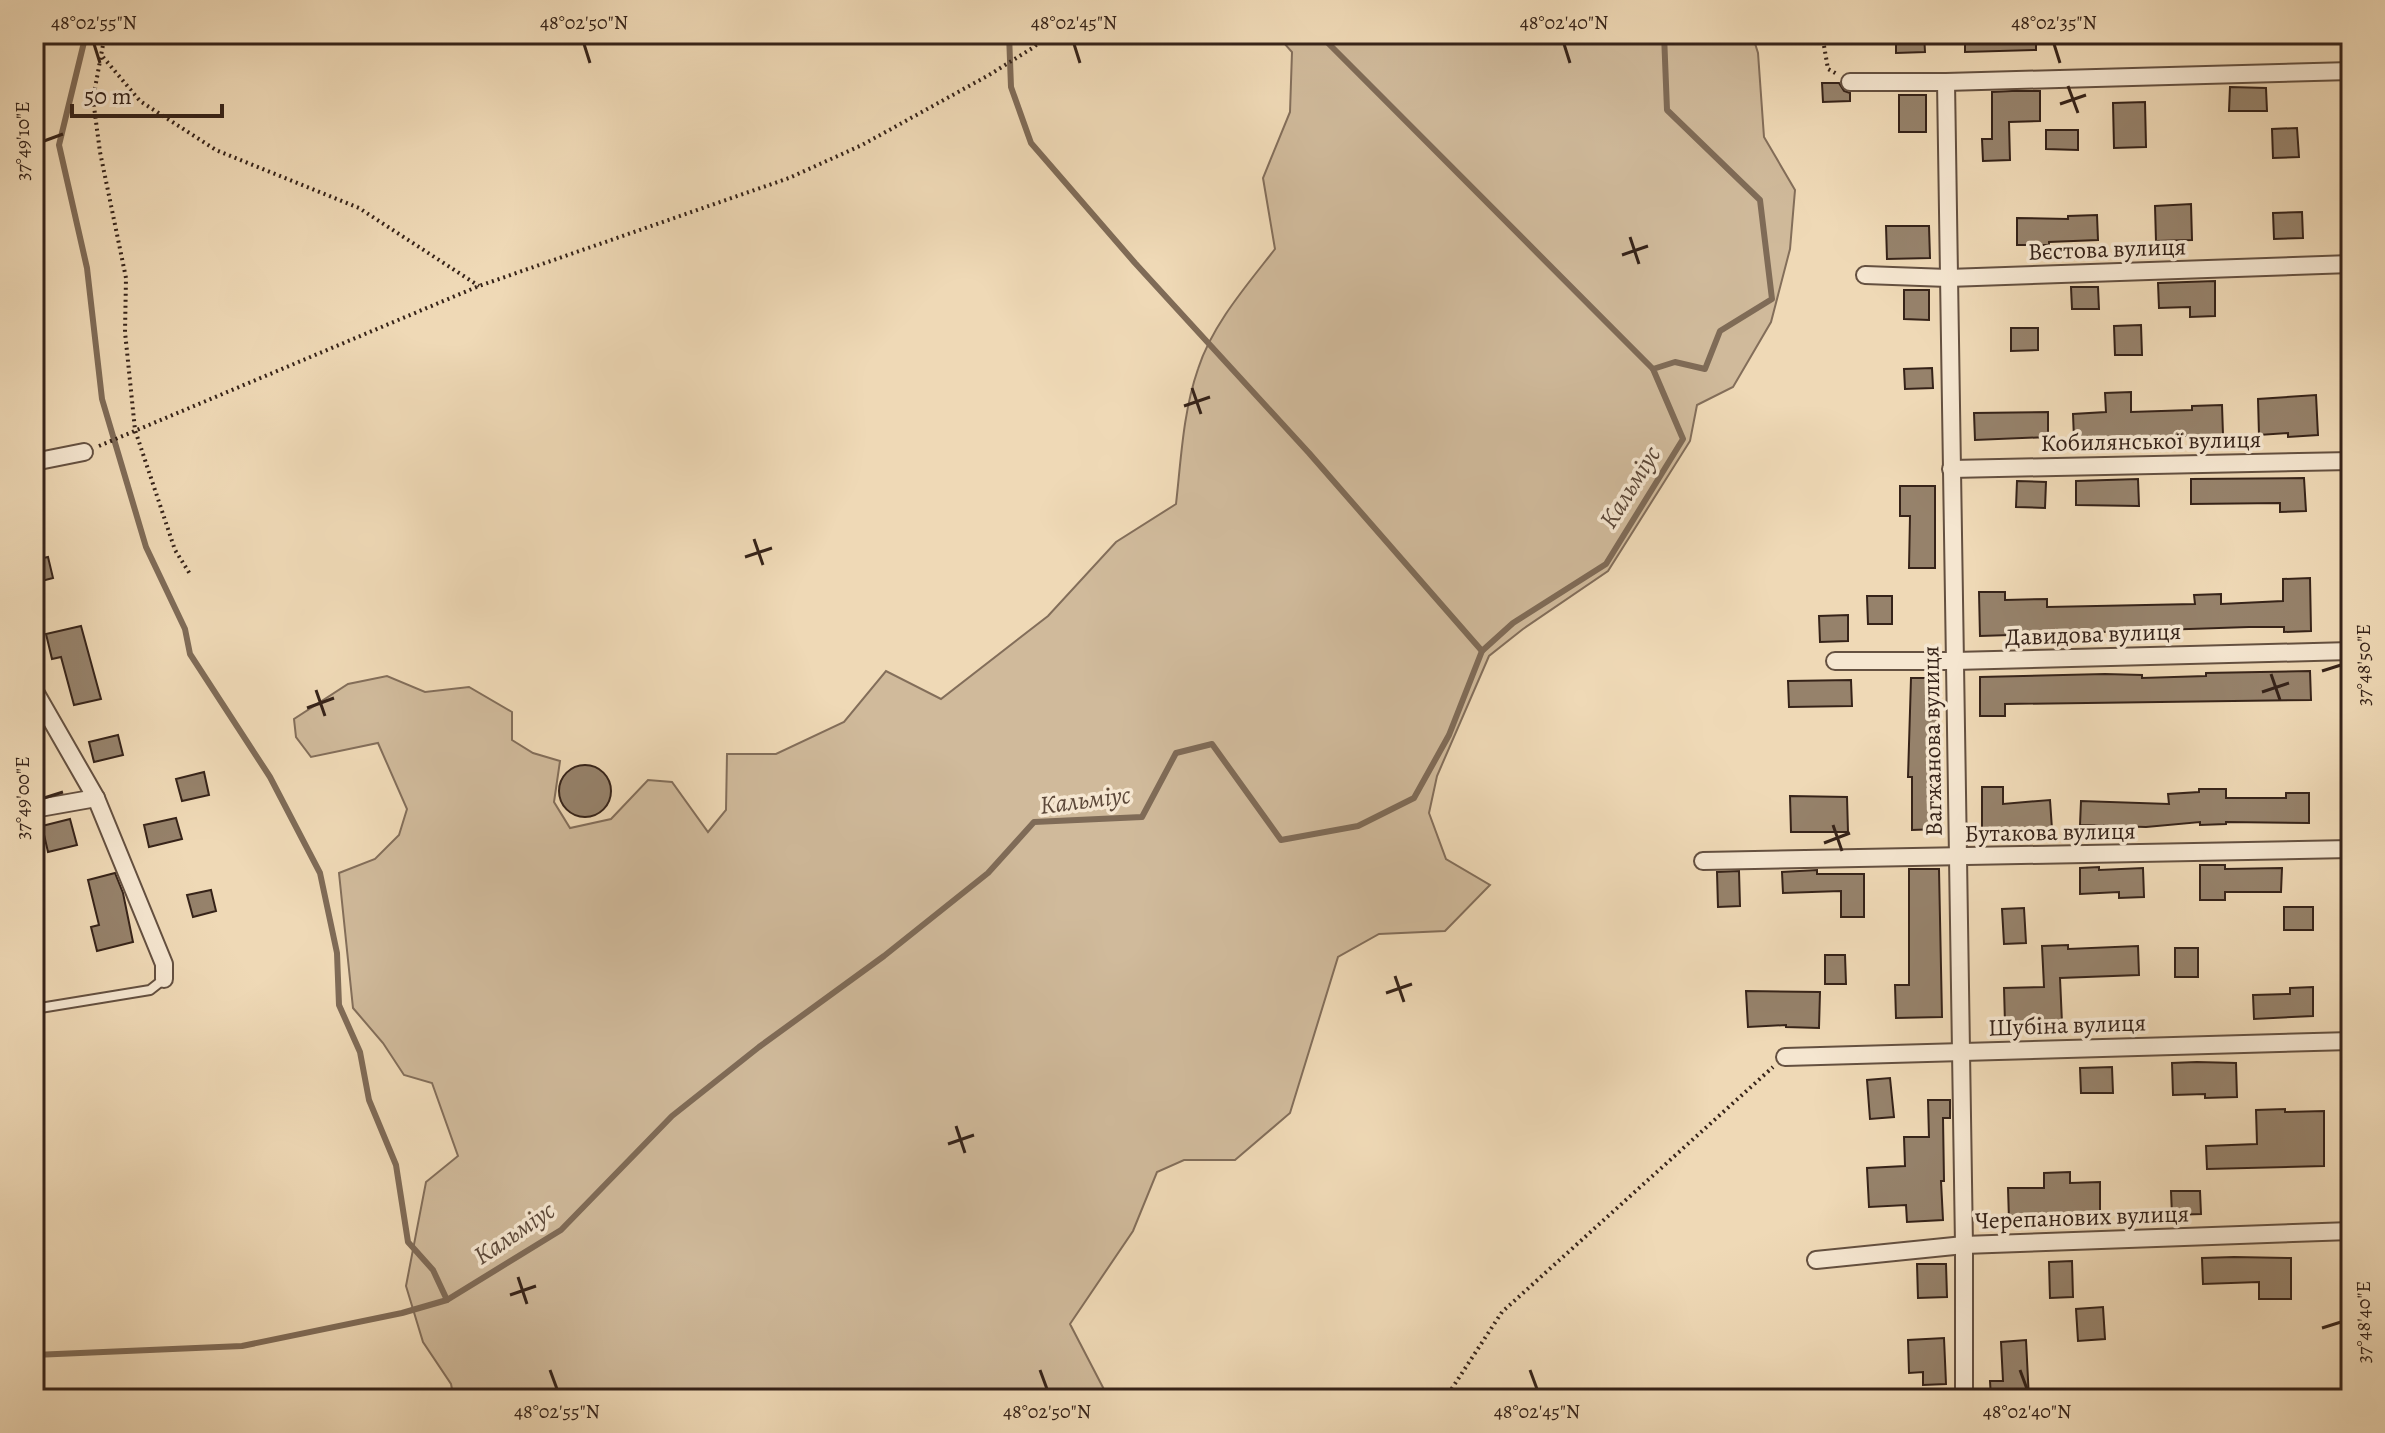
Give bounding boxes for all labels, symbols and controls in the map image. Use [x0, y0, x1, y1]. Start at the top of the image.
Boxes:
text: 48°02'55"N [51, 9, 137, 36]
text: 48°02'50"N [540, 9, 628, 36]
text: 48°02'45"N [1031, 9, 1117, 36]
text: 48°02'40"N [1520, 9, 1608, 36]
text: 48°02'35"N [2011, 9, 2097, 36]
scale bar [72, 68, 222, 118]
text: 50 m [84, 80, 132, 112]
text: 37°49'10"E [9, 101, 36, 181]
street label: Вєстова вулиця [2027, 230, 2187, 268]
street label: Кобилянської вулиця [2040, 423, 2262, 459]
water label: Кальміус [1591, 438, 1669, 535]
street label: Давидова вулиця [2004, 615, 2182, 653]
text: 37°48'50"E [2350, 624, 2377, 706]
street label: Вагжанова вулиця [1914, 645, 1950, 837]
text: 37°49'00"E [9, 756, 36, 840]
water label: Кальміус [1038, 777, 1133, 823]
street label: Бутакова вулиця [1964, 815, 2136, 849]
street label: Шубіна вулиця [1987, 1006, 2147, 1044]
water label: Кальміус [466, 1193, 562, 1273]
street label: Черепанових вулиця [1974, 1197, 2190, 1237]
text: 37°48'40"E [2350, 1281, 2377, 1363]
text: 48°02'55"N [514, 1398, 600, 1425]
text: 48°02'50"N [1003, 1398, 1091, 1425]
text: 48°02'45"N [1494, 1398, 1580, 1425]
text: 48°02'40"N [1983, 1398, 2071, 1425]

